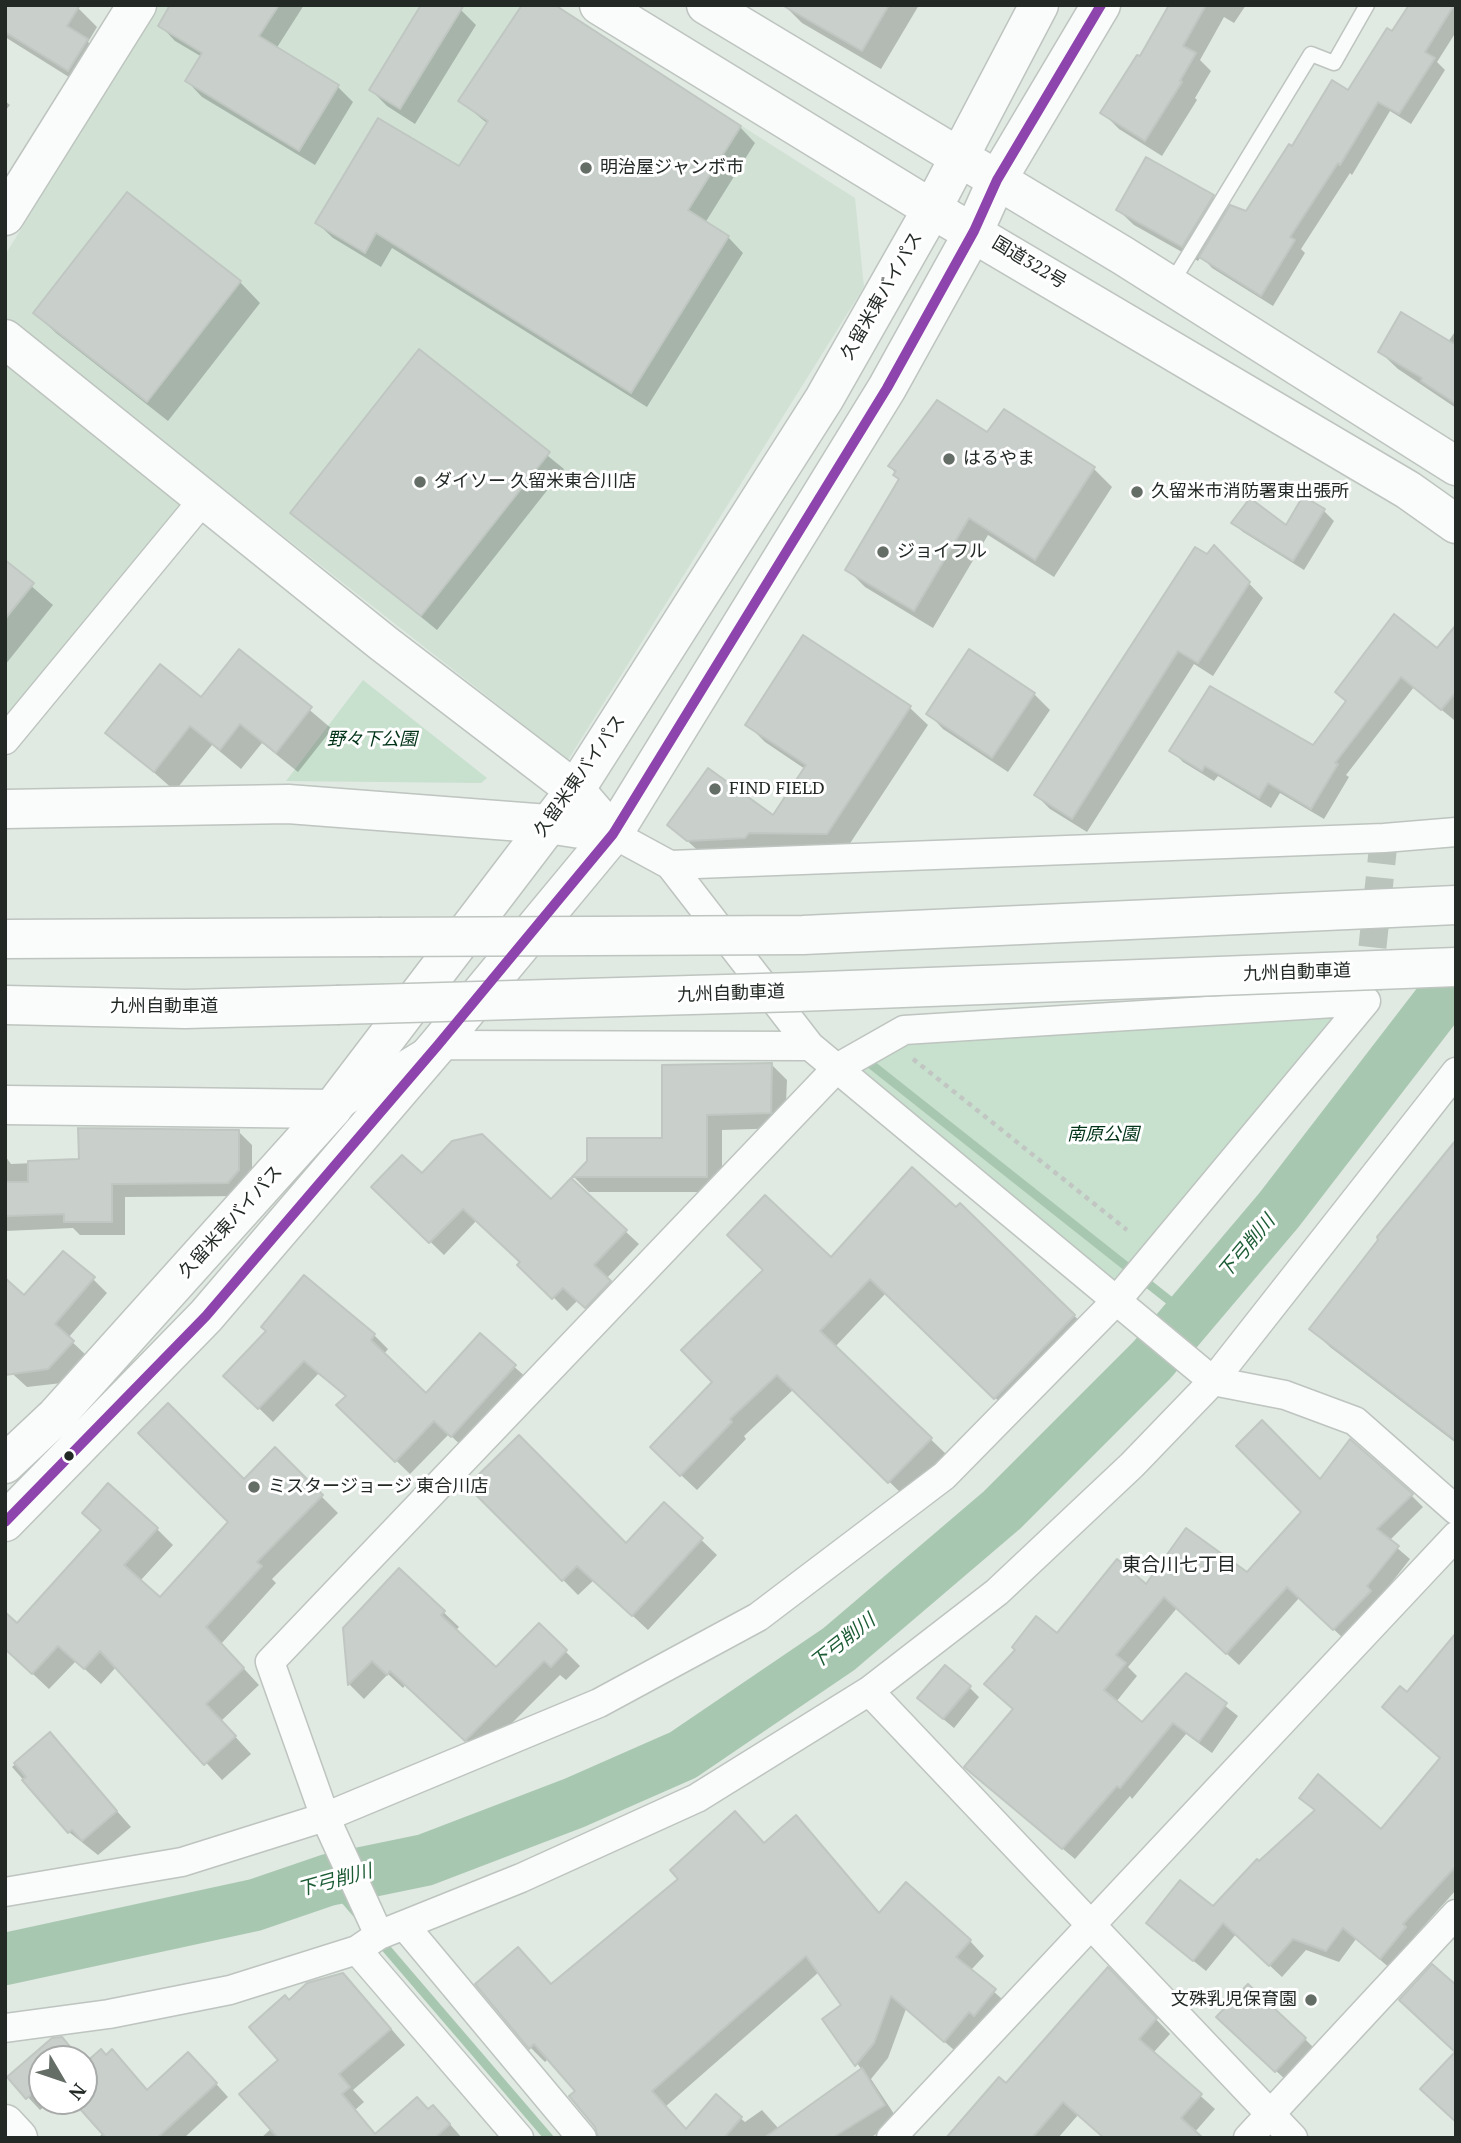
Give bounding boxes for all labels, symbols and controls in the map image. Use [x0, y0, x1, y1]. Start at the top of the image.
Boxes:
place label: 明治屋ジャンボ市 [600, 157, 744, 179]
marker: 明治屋ジャンボ市 [578, 160, 594, 176]
street label: 久留米東バイパス [837, 228, 927, 364]
street label: 国道322号 [988, 232, 1070, 294]
place label: はるやま [963, 448, 1035, 470]
marker: はるやま [941, 451, 957, 467]
place label: ダイソー 久留米東合川店 [434, 471, 636, 493]
marker: ダイソー 久留米東合川店 [412, 474, 428, 490]
place label: 久留米市消防署東出張所 [1151, 481, 1349, 503]
marker: 久留米市消防署東出張所 [1129, 484, 1145, 500]
place label: ジョイフル [897, 541, 987, 563]
marker: ジョイフル [875, 544, 891, 560]
street label: 久留米東バイパス [530, 711, 630, 841]
park label: 野々下公園 [327, 729, 417, 751]
place label: FIND FIELD [729, 778, 825, 800]
marker: FIND FIELD [707, 781, 723, 797]
street label: 九州自動車道 [1243, 960, 1351, 986]
street label: 九州自動車道 [677, 981, 785, 1007]
street label: 九州自動車道 [110, 996, 218, 1018]
park label: 南原公園 [1067, 1124, 1139, 1146]
street label: 久留米東バイパス [175, 1161, 287, 1283]
water label: 下弓削川 [1214, 1211, 1280, 1283]
unlabelled marker [62, 1449, 76, 1463]
place label: ミスタージョージ 東合川店 [268, 1476, 488, 1498]
marker: ミスタージョージ 東合川店 [246, 1479, 262, 1495]
district label: 東合川七丁目 [1122, 1555, 1236, 1577]
water label: 下弓削川 [806, 1610, 880, 1674]
water label: 下弓削川 [295, 1860, 375, 1902]
place label: 文殊乳児保育園 [1171, 1989, 1297, 2011]
marker: 文殊乳児保育園 [1303, 1992, 1319, 2008]
north arrow [28, 2045, 98, 2115]
text: N [64, 2079, 92, 2106]

